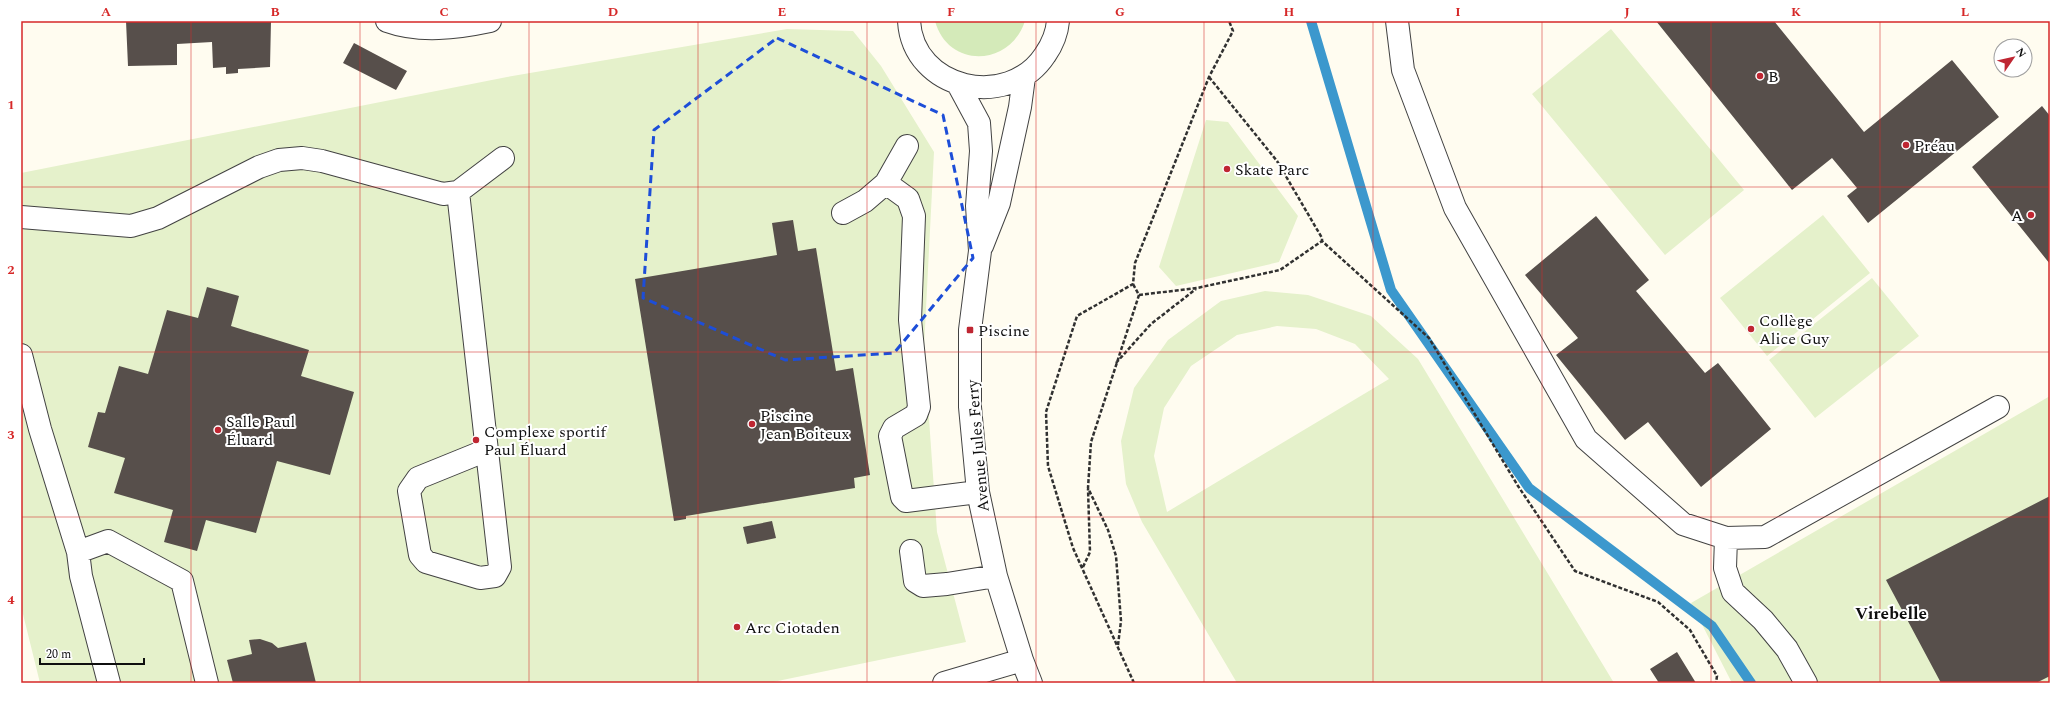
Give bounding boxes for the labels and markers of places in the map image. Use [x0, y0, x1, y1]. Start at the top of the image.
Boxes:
place label: B [1768, 65, 1779, 89]
marker: B [1755, 71, 1765, 81]
place label: Préau [1914, 134, 1955, 158]
marker: Préau [1901, 140, 1911, 150]
place label: Skate Parc [1235, 158, 1309, 182]
marker: Skate Parc [1222, 164, 1232, 174]
place label: A [2011, 204, 2023, 228]
marker: A [2026, 210, 2036, 220]
place label: Collège Alice Guy [1759, 309, 1830, 351]
place label: Piscine [978, 319, 1030, 343]
marker: Collège Alice Guy [1746, 324, 1756, 334]
marker: Piscine [965, 325, 975, 335]
place label: Piscine Jean Boiteux [760, 404, 850, 446]
place label: Salle Paul Éluard [226, 410, 295, 452]
marker: Piscine Jean Boiteux [747, 419, 757, 429]
place label: Complexe sportif Paul Éluard [484, 420, 608, 462]
marker: Salle Paul Éluard [213, 425, 223, 435]
marker: Complexe sportif Paul Éluard [471, 435, 481, 445]
place label: Arc Ciotaden [745, 616, 840, 640]
marker: Arc Ciotaden [732, 622, 742, 632]

